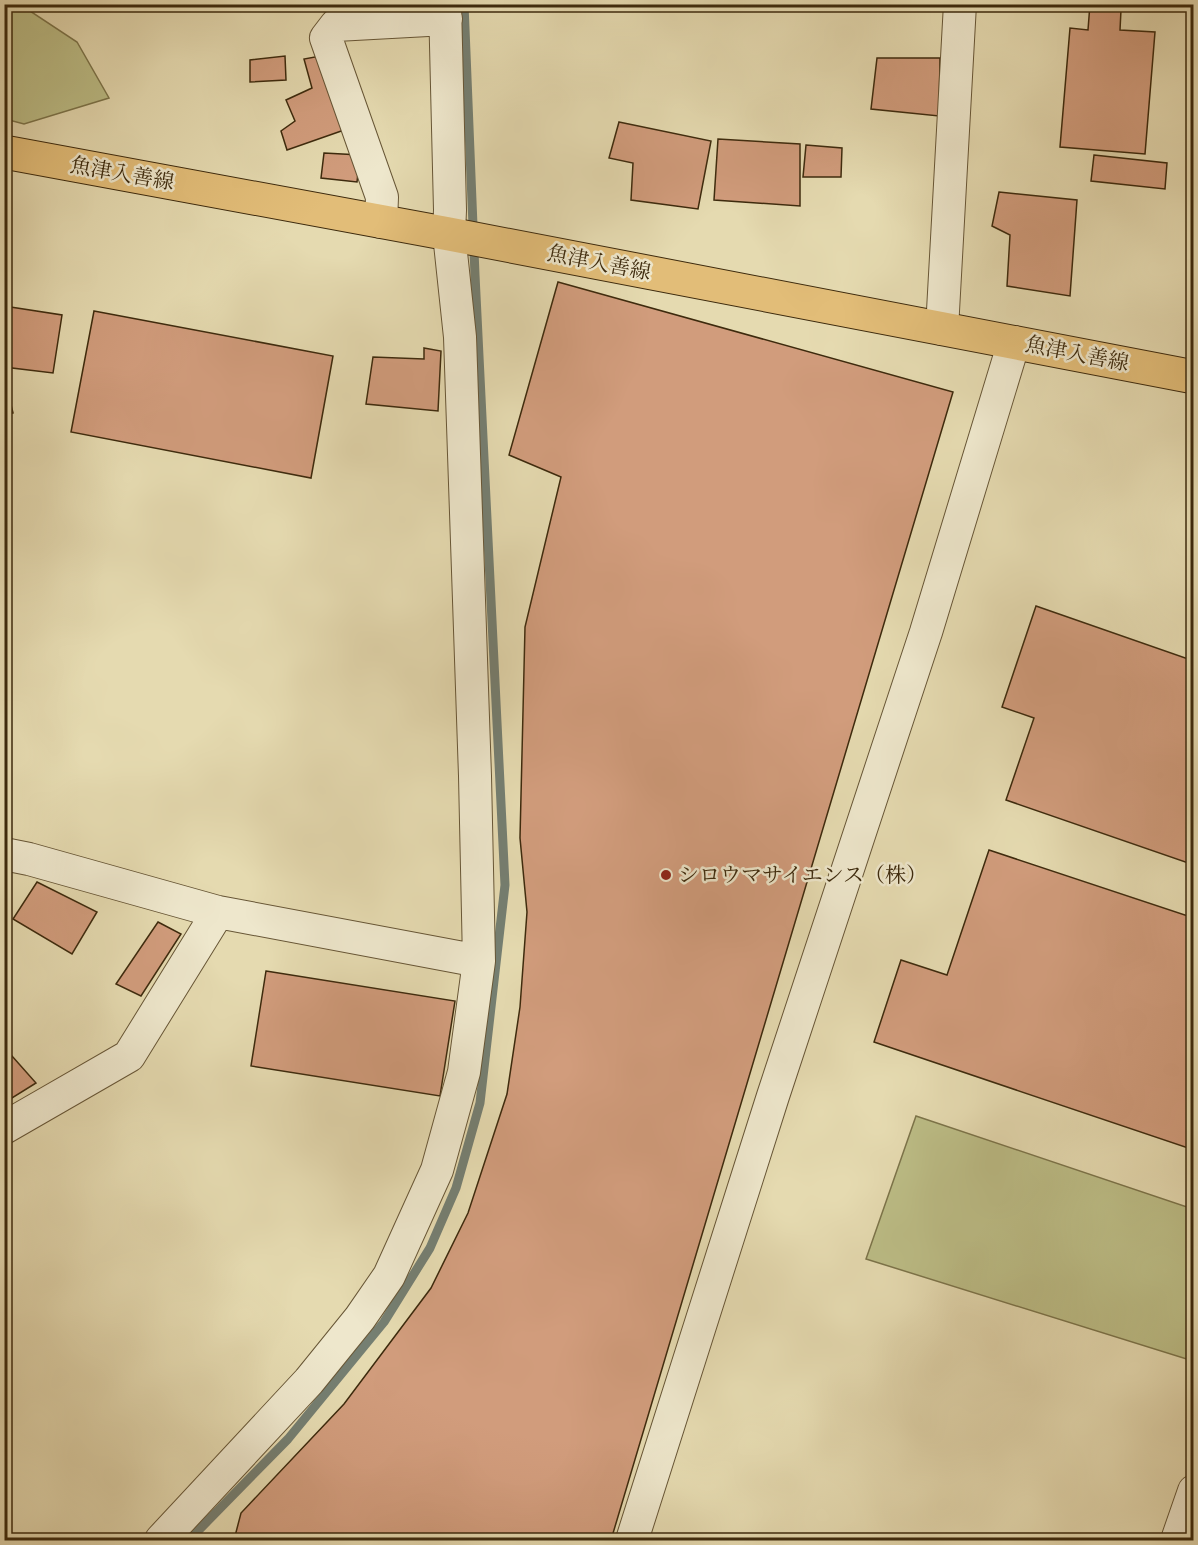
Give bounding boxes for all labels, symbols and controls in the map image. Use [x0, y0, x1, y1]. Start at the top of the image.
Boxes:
street label: 魚津入善線 [68, 152, 176, 196]
street label: 魚津入善線 [545, 240, 653, 286]
street label: 魚津入善線 [1023, 331, 1131, 377]
place label: シロウマサイエンス（株） [678, 862, 927, 889]
marker: シロウマサイエンス（株） [659, 868, 673, 882]

